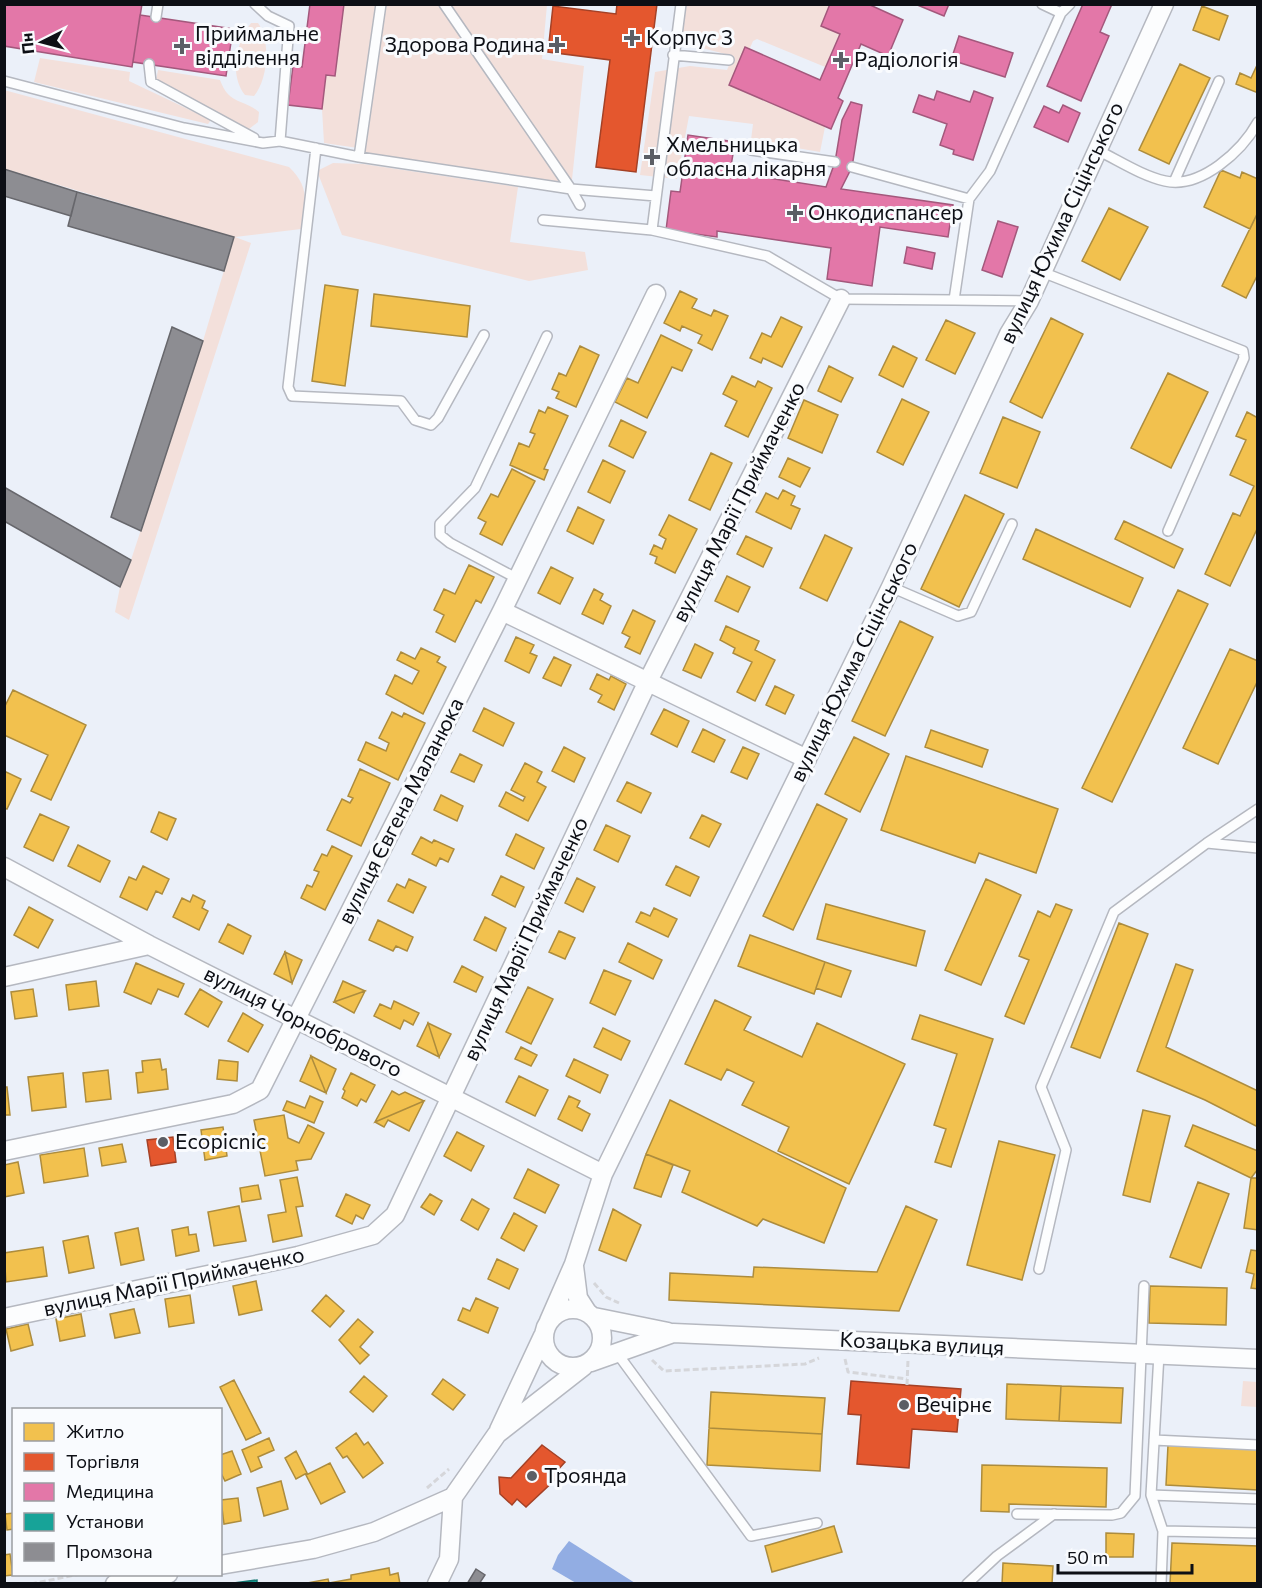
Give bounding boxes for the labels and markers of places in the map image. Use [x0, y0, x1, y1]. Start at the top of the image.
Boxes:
place label: Приймальне відділення [195, 20, 319, 69]
place label: Корпус 3 [646, 24, 733, 49]
marker: Корпус 3 [623, 29, 641, 47]
place label: Здорова Родина [385, 31, 545, 56]
marker: Приймальне відділення [173, 37, 191, 55]
marker: Здорова Родина [550, 38, 564, 52]
place label: Радіологія [854, 46, 958, 71]
marker: Радіологія [832, 51, 850, 69]
place label: Хмельницька обласна лікарня [666, 131, 826, 180]
marker: Хмельницька обласна лікарня [643, 148, 661, 166]
place label: Онкодиспансер [808, 199, 964, 224]
marker: Онкодиспансер [786, 204, 804, 222]
place label: Ecopicnic [175, 1128, 266, 1153]
marker: Ecopicnic [156, 1135, 170, 1149]
place label: Вечірнє [916, 1391, 992, 1416]
marker: Вечірнє [897, 1398, 911, 1412]
place label: Троянда [544, 1462, 627, 1487]
marker: Троянда [525, 1469, 539, 1483]

